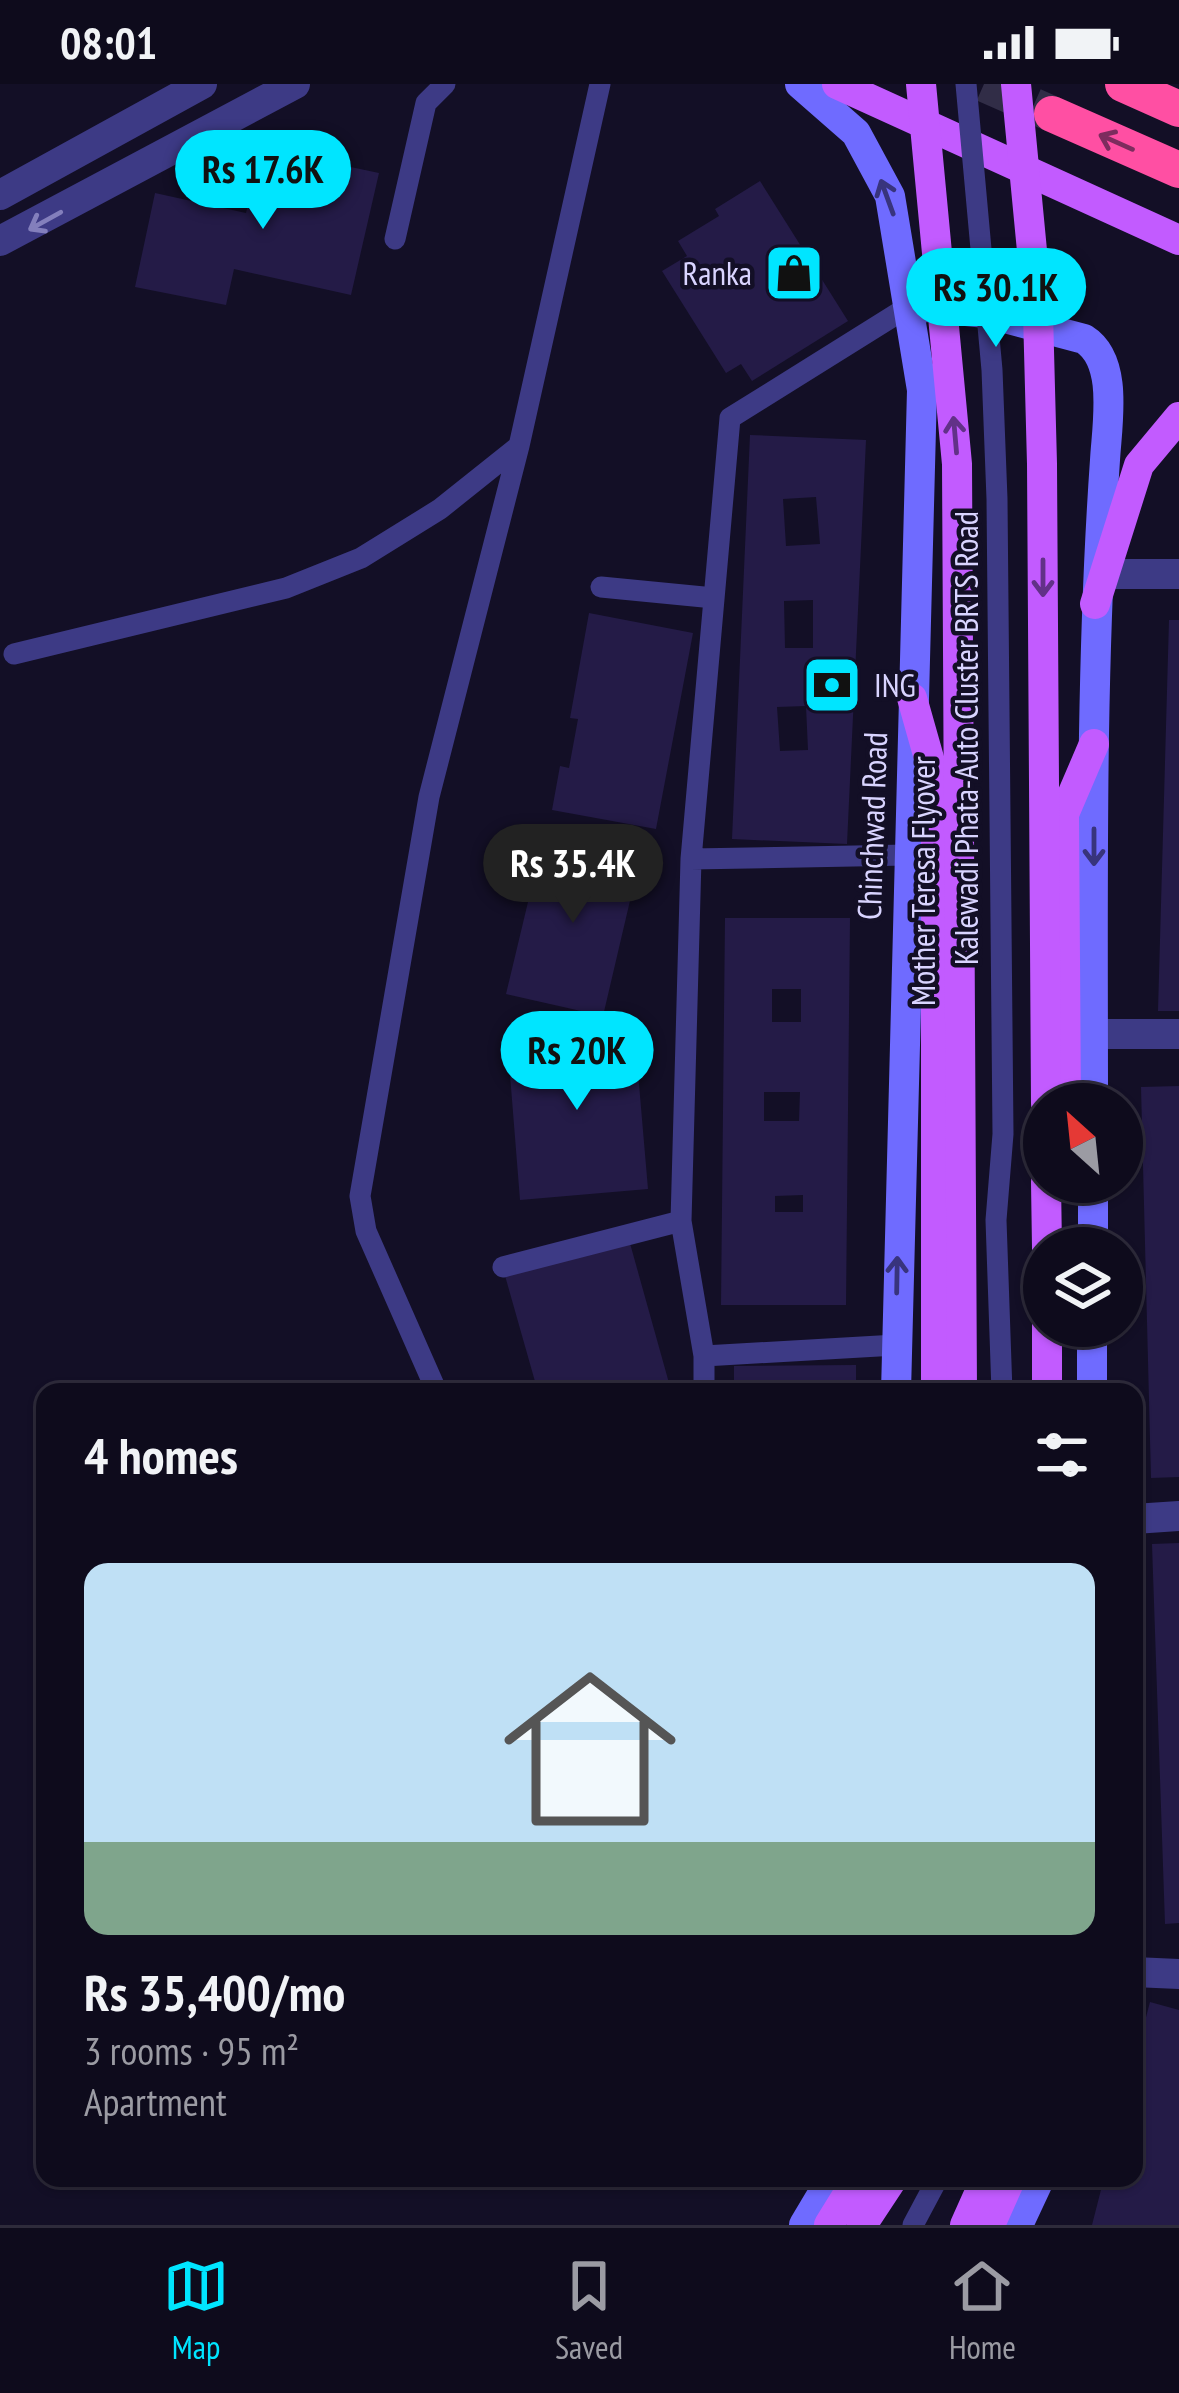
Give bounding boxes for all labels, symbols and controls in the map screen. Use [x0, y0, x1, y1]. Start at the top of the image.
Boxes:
text: 08:01 [60, 13, 157, 71]
one-way arrow [1098, 129, 1134, 151]
pin: Rs 17.6K [139, 130, 387, 232]
text: Rs 17.6K [202, 143, 324, 194]
one-way arrow [875, 179, 896, 216]
one-way arrow [28, 210, 63, 233]
shop icon: Ranka [763, 242, 825, 304]
pin: Rs 30.1K [872, 248, 1120, 350]
place label: Ranka [682, 251, 752, 294]
text: Rs 30.1K [933, 261, 1059, 312]
one-way arrow [943, 416, 966, 455]
street label: Kalewadi Phata-Auto Cluster BRTS Road [944, 511, 987, 965]
one-way arrow [1032, 558, 1054, 597]
bank icon: ING [801, 654, 863, 716]
place label: ING [874, 663, 916, 706]
street label: Chinchwad Road [847, 731, 896, 921]
street label: Mother Teresa Flyover [901, 756, 944, 1006]
pin: Rs 35.4K [449, 824, 697, 926]
one-way arrow [1083, 827, 1105, 866]
text: Rs 35.4K [510, 837, 636, 888]
pin: Rs 20K [479, 1011, 675, 1113]
text: Rs 20K [528, 1024, 626, 1075]
north arrow [1023, 1083, 1143, 1203]
map controls [1023, 1083, 1143, 1347]
button: layers [1023, 1227, 1143, 1347]
one-way arrow [886, 1256, 908, 1295]
text: 4 homes [84, 1422, 238, 1488]
icon: filters [1029, 1422, 1095, 1488]
icon: home [482, 1641, 698, 1857]
text: Rs 35,400/mo [84, 1959, 345, 2025]
text: 3 rooms · 95 m² [84, 2025, 299, 2076]
text: Apartment [84, 2076, 227, 2127]
tab: Map [163, 2253, 229, 2368]
tab: Saved [555, 2253, 623, 2368]
tab: Home [949, 2253, 1016, 2368]

